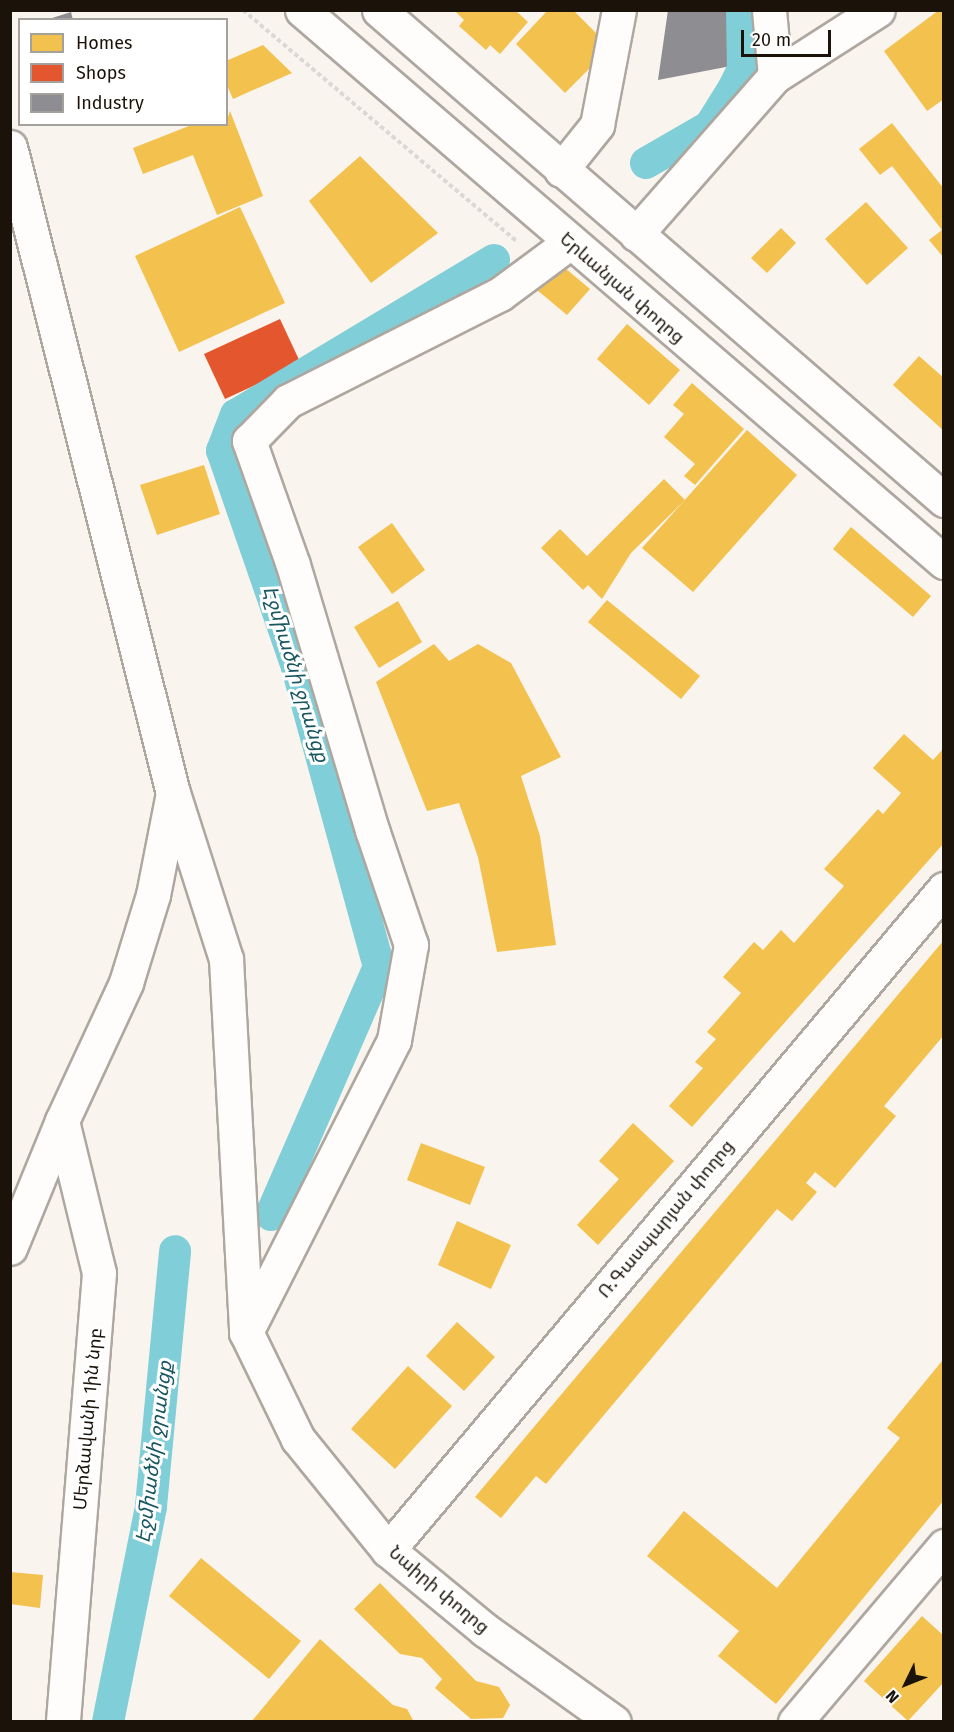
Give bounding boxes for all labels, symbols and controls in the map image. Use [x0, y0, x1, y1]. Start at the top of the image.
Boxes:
legend [18, 18, 228, 126]
scale bar [744, 18, 834, 56]
text: 20 m [752, 29, 791, 51]
text: Homes [76, 32, 132, 54]
text: Shops [76, 62, 126, 84]
text: Industry [76, 92, 144, 114]
street label: Երևանյան փողոց [555, 228, 689, 348]
water label: Էջմիածնի ջրանցք [258, 583, 334, 765]
street label: Ռ.Գասպարյան փողոց [593, 1136, 739, 1302]
street label: Մերձավանի 1ին նրբ [69, 1327, 107, 1511]
water label: Էջմիածնի ջրանցք [131, 1360, 177, 1544]
street label: Նաիրի փողոց [384, 1542, 494, 1638]
north arrow [876, 1654, 936, 1714]
text: N [882, 1686, 903, 1707]

